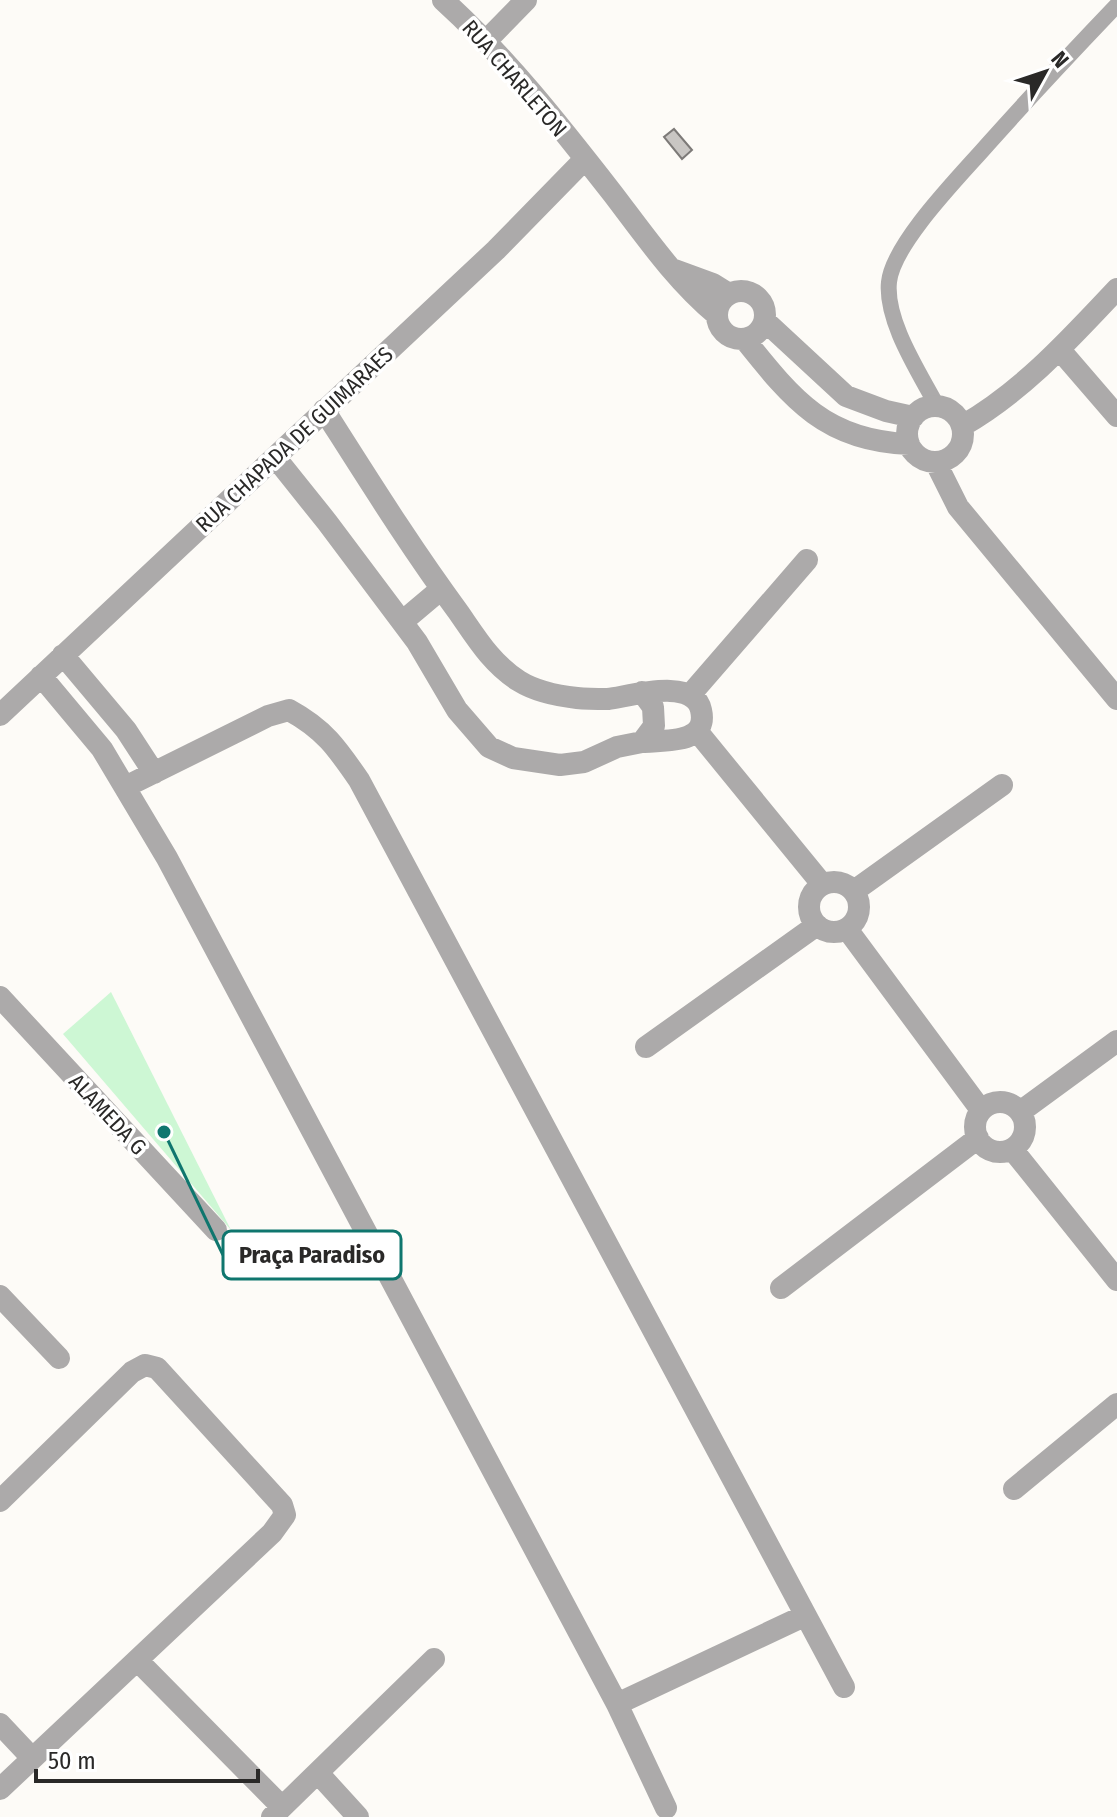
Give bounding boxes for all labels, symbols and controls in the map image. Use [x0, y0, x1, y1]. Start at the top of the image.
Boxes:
street label: RUA CHARLETON [457, 14, 573, 142]
north arrow [1005, 32, 1085, 112]
text: N [1045, 46, 1075, 73]
street label: RUA CHAPADA DE GUIMARAES [190, 341, 399, 538]
street label: ALAMEDA G [63, 1068, 152, 1160]
callout: Praça Paradiso [223, 1231, 401, 1279]
text: Praça Paradiso [239, 1241, 385, 1269]
scale bar [36, 1733, 258, 1783]
text: 50 m [48, 1747, 96, 1775]

